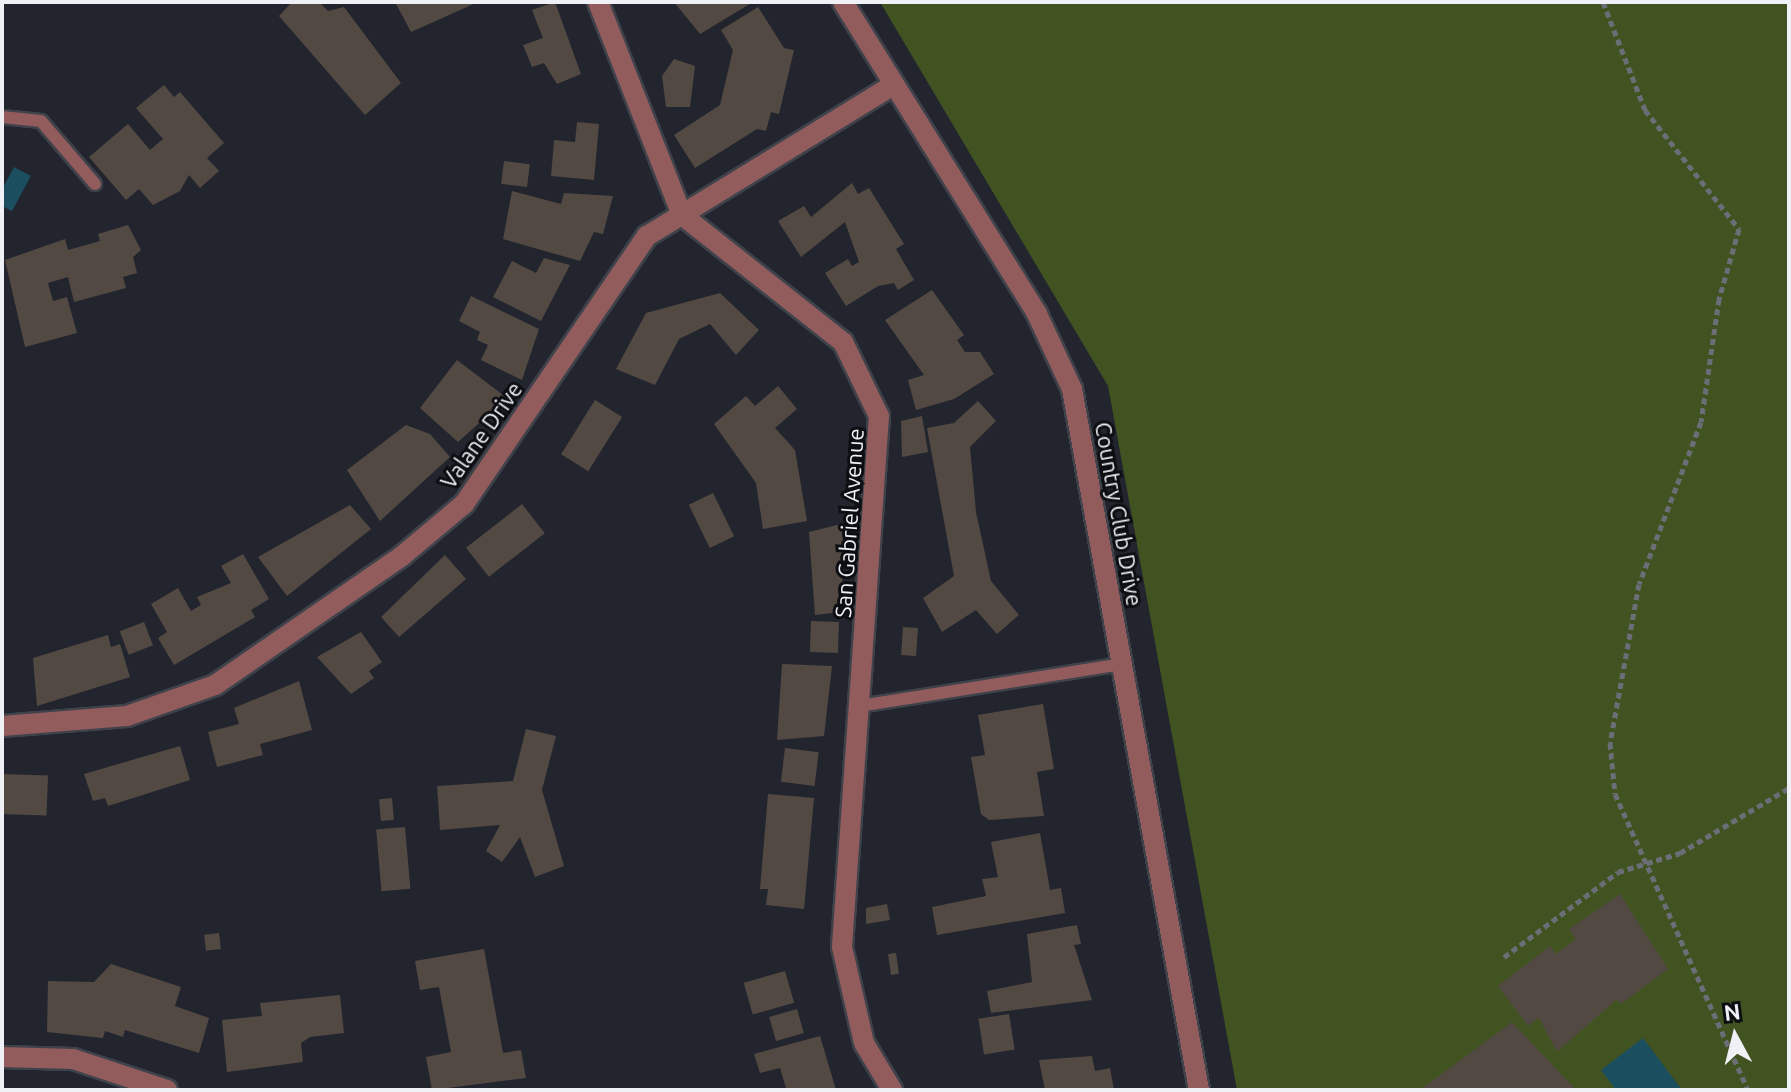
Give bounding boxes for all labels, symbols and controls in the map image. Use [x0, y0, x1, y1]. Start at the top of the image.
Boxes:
street label: Valane Drive [435, 377, 527, 493]
street label: Country Club Drive [1090, 420, 1148, 608]
street label: San Gabriel Avenue [829, 427, 869, 619]
north arrow [1695, 996, 1775, 1076]
text: N [1722, 998, 1742, 1025]

